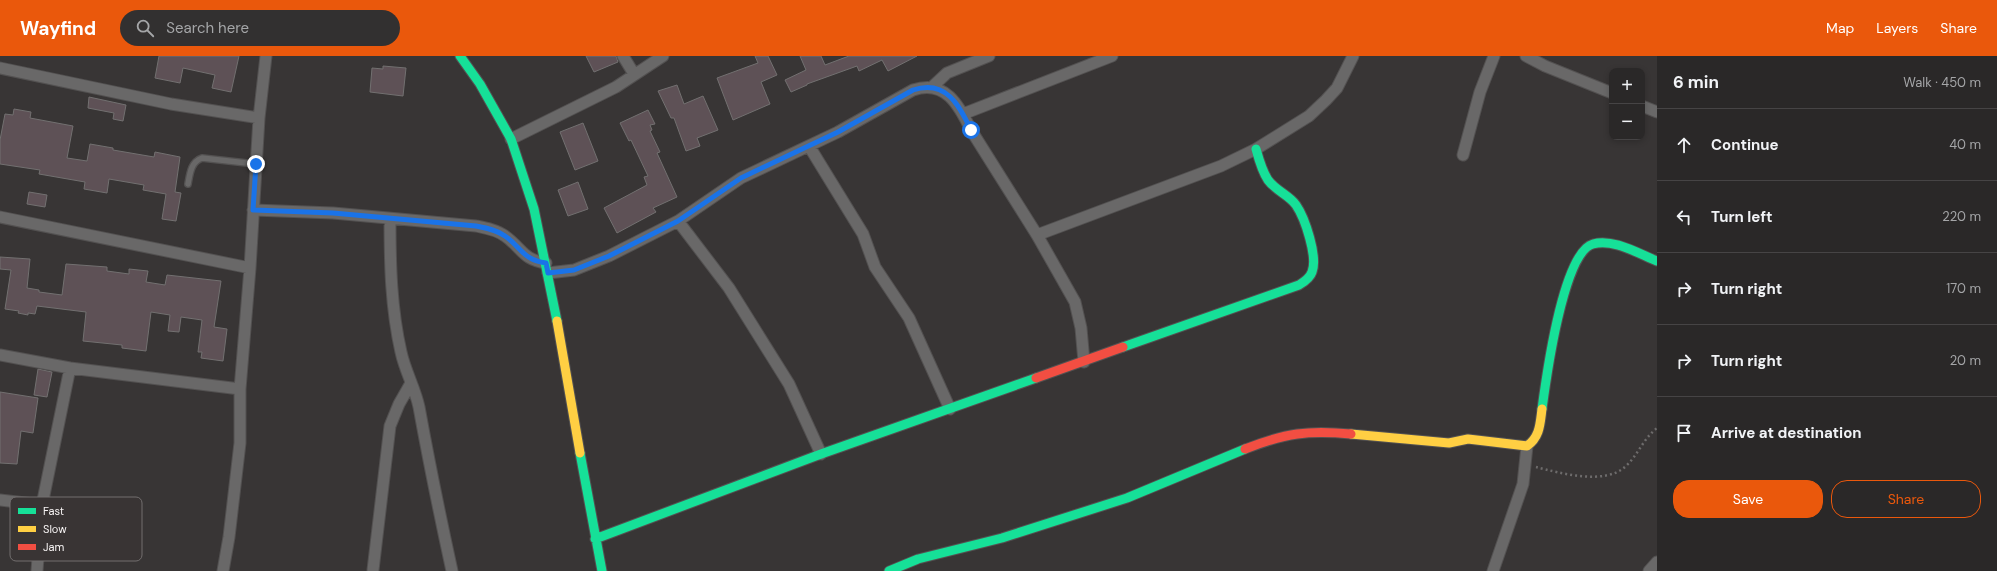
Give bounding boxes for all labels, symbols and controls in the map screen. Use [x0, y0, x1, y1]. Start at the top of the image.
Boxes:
search box [120, 10, 400, 46]
text: Wayfind [20, 16, 96, 41]
icon: search [134, 17, 156, 39]
text: Search here [166, 18, 249, 38]
text: Map [1826, 19, 1854, 37]
text: Layers [1876, 19, 1918, 37]
text: Share [1940, 19, 1977, 37]
map controls [1609, 68, 1645, 140]
button: + [1609, 68, 1645, 104]
text: 6 min [1673, 71, 1719, 93]
text: Walk · 450 m [1903, 74, 1981, 91]
button: − [1609, 104, 1645, 140]
route start [962, 121, 980, 139]
icon: ahead [1673, 134, 1695, 156]
text: Continue [1711, 135, 1779, 155]
text: 40 m [1949, 136, 1981, 153]
route end [247, 155, 265, 173]
icon: left [1673, 206, 1695, 228]
text: Turn left [1711, 207, 1772, 227]
text: 220 m [1942, 208, 1981, 225]
icon: right [1673, 278, 1695, 300]
text: Turn right [1711, 279, 1782, 299]
text: 170 m [1946, 280, 1981, 297]
icon: right [1673, 350, 1695, 372]
text: Turn right [1711, 351, 1782, 371]
text: 20 m [1950, 352, 1981, 369]
icon: arrive [1673, 422, 1695, 444]
text: Arrive at destination [1711, 423, 1862, 443]
button: Save [1673, 480, 1823, 518]
button: Share [1831, 480, 1981, 518]
legend [10, 497, 142, 561]
text: Fast [43, 504, 64, 518]
text: Slow [43, 522, 67, 536]
text: Jam [43, 540, 64, 554]

